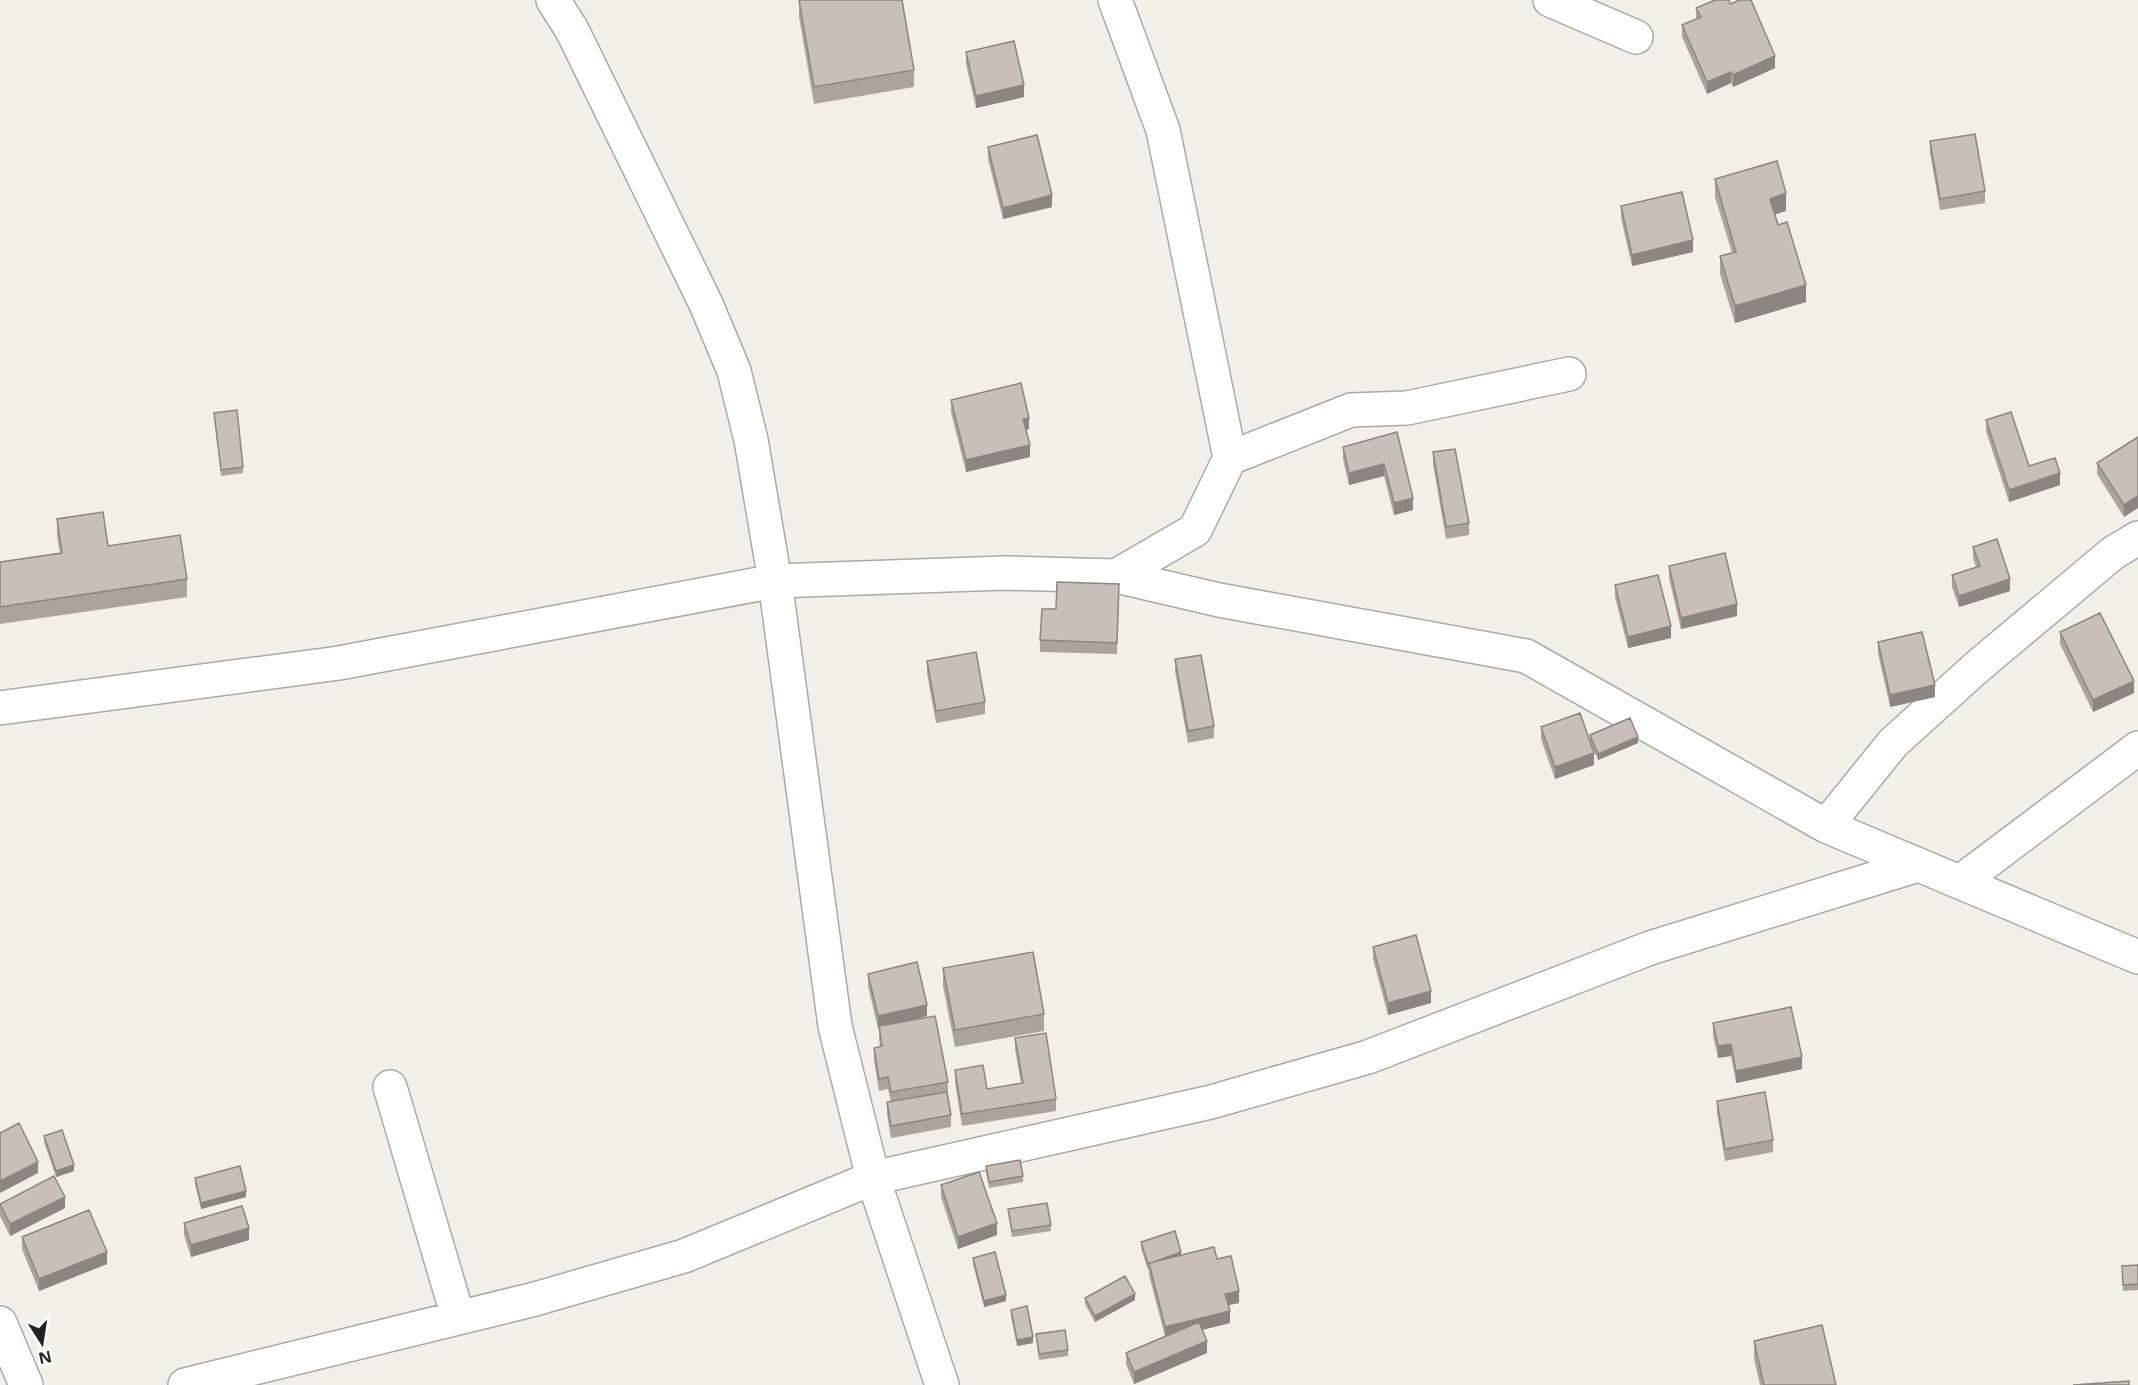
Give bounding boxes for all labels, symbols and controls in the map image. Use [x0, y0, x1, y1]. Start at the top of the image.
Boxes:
north arrow [12, 1313, 72, 1373]
text: N [36, 1346, 54, 1370]

